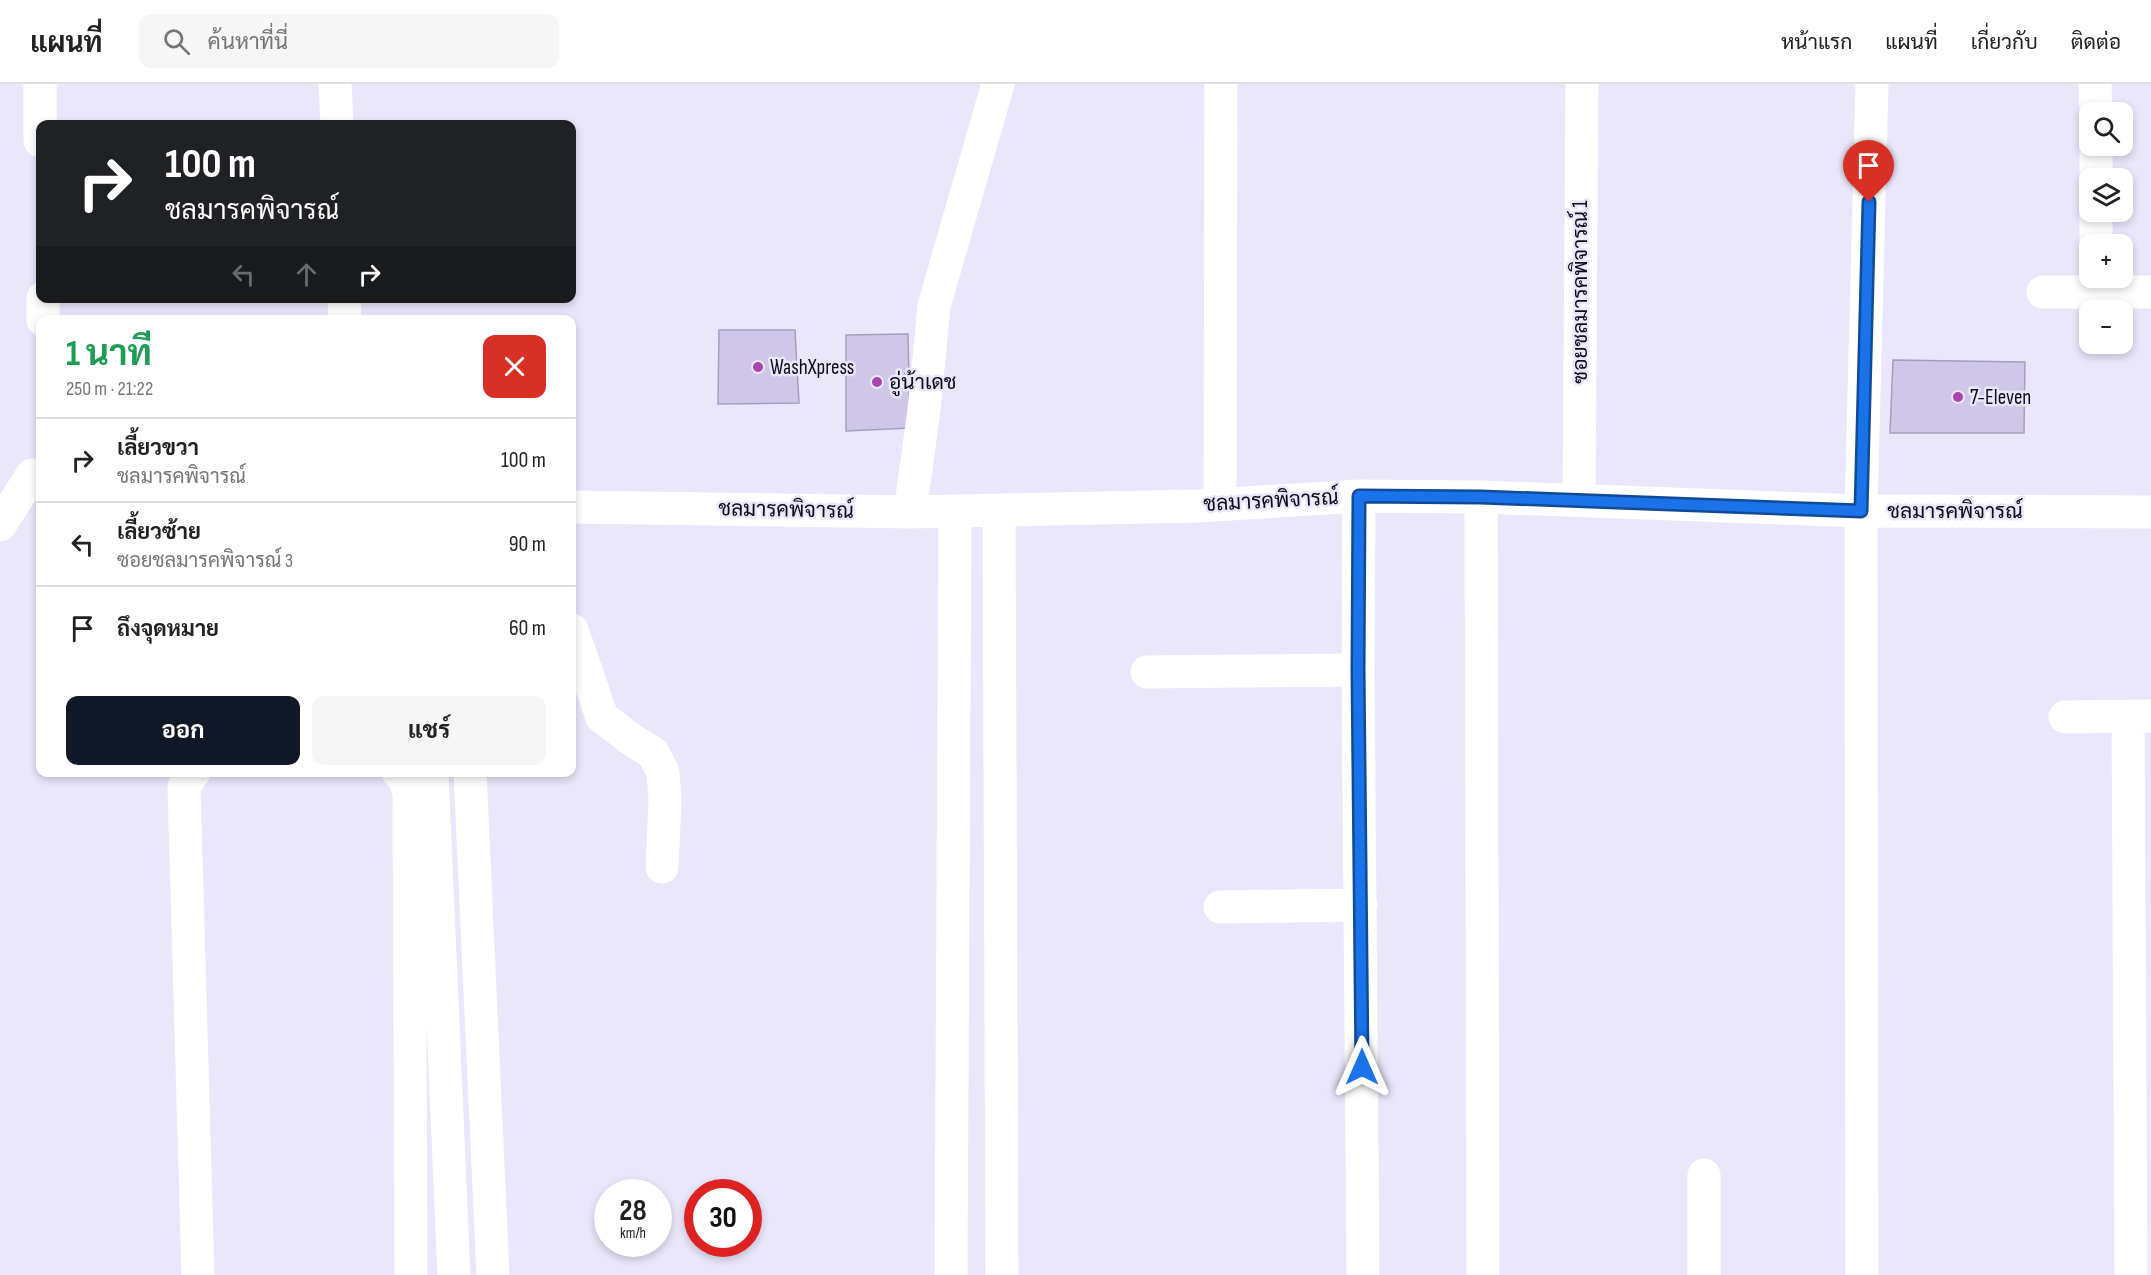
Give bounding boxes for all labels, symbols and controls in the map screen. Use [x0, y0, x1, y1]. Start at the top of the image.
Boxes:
search box [139, 14, 559, 68]
icon: search [160, 25, 193, 58]
text: แผนที่ [30, 27, 103, 60]
text: ค้นหาที่นี่ [208, 29, 288, 56]
text: หน้าแรก [1781, 30, 1852, 55]
text: แผนที่ [1885, 30, 1938, 55]
text: เกี่ยวกับ [1971, 30, 2038, 55]
text: ติดต่อ [2071, 30, 2121, 55]
map controls [2079, 102, 2133, 354]
button: search [2079, 102, 2133, 156]
text: 100 m [165, 139, 256, 190]
pin [1843, 140, 1894, 202]
icon: right [66, 144, 144, 222]
icon: arrive [1852, 149, 1885, 182]
button: layers [2079, 168, 2133, 222]
text: ชลมารคพิจารณ์ [165, 195, 339, 227]
street label: ซอยชลมารคพิจารณ์ 1 [1566, 200, 1593, 384]
button: + [2079, 234, 2133, 288]
icon: left [227, 258, 260, 291]
icon: ahead [290, 258, 323, 291]
icon: right [353, 258, 386, 291]
button: − [2079, 300, 2133, 354]
text: 1 นาที [66, 333, 152, 376]
button: close [483, 335, 546, 398]
place label: WashXpress [770, 355, 854, 380]
marker: WashXpress [751, 360, 765, 374]
place label: อู่น้าเดช [889, 370, 957, 397]
marker: อู่น้าเดช [870, 375, 884, 389]
text: 250 m · 21:22 [66, 377, 153, 401]
place label: 7-Eleven [1970, 385, 2031, 410]
marker: 7-Eleven [1951, 390, 1965, 404]
text: เลี้ยวขวา [117, 435, 199, 462]
icon: right [66, 444, 99, 477]
text: 100 m [501, 447, 546, 474]
text: ชลมารคพิจารณ์ [117, 465, 246, 489]
street label: ชลมารคพิจารณ์ [1203, 483, 1339, 517]
street label: ชลมารคพิจารณ์ [718, 494, 854, 524]
street label: ชลมารคพิจารณ์ [1887, 497, 2023, 524]
text: เลี้ยวซ้าย [117, 519, 201, 546]
icon: left [66, 528, 99, 561]
text: 90 m [509, 531, 546, 558]
text: ซอยชลมารคพิจารณ์ 3 [117, 549, 293, 573]
icon: arrive [66, 612, 99, 645]
text: 60 m [509, 615, 546, 642]
text: ถึงจุดหมาย [117, 616, 219, 643]
button: ออก [66, 696, 300, 765]
button: แชร์ [312, 696, 546, 765]
position arrow [1330, 1035, 1394, 1099]
speed limit sign: 30 [684, 1179, 762, 1257]
text: 28 [619, 1193, 647, 1229]
text: km/h [620, 1224, 646, 1243]

